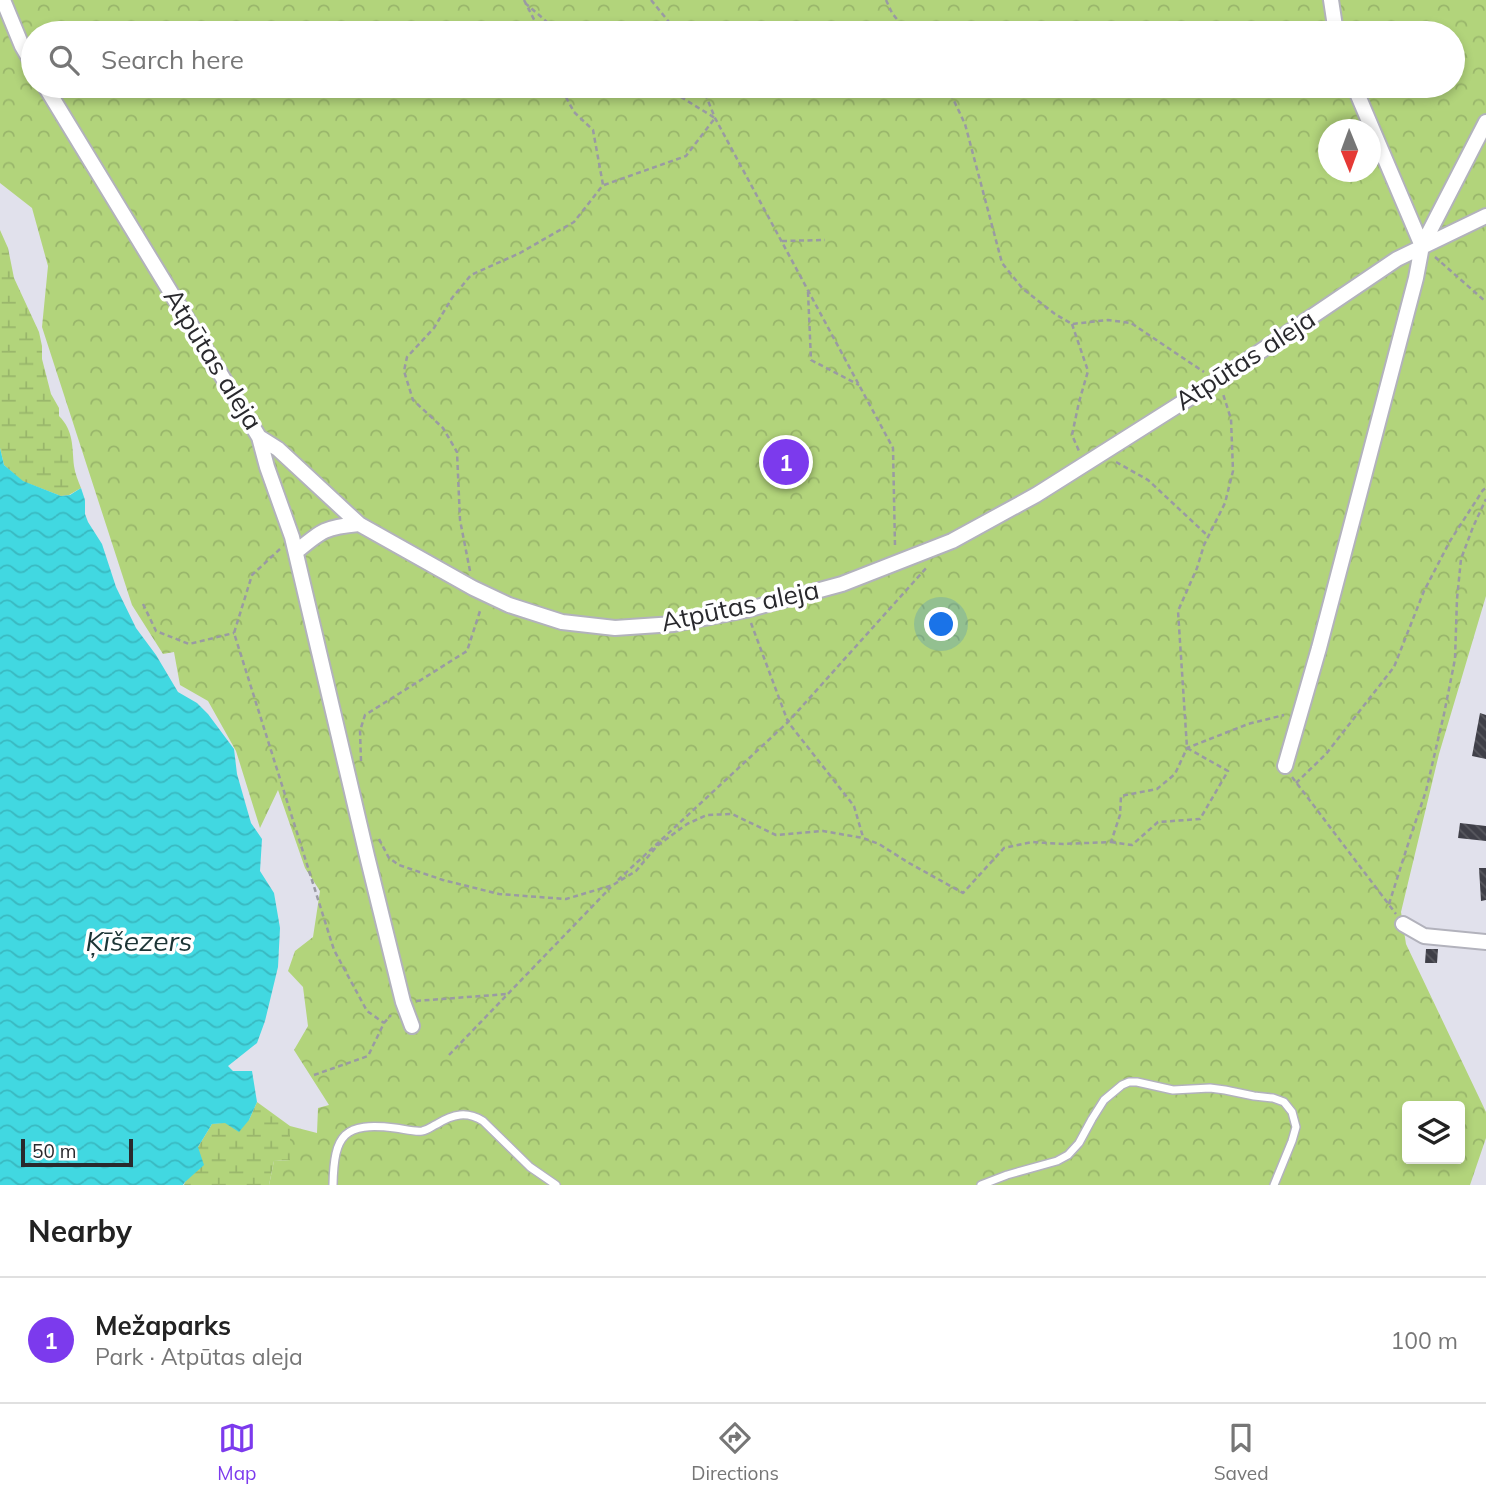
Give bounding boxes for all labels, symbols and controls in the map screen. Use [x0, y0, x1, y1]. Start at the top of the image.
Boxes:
search box [21, 21, 1465, 98]
icon: search [45, 41, 83, 79]
text: Search here [101, 43, 244, 76]
north arrow [1318, 119, 1381, 182]
street label: Atpūtas aleja [157, 282, 270, 436]
street label: Atpūtas aleja [1168, 302, 1321, 417]
pin: 1 [763, 436, 809, 488]
street label: Atpūtas aleja [658, 573, 822, 638]
your location [924, 607, 958, 641]
water label: Ķīšezers [86, 923, 192, 959]
map controls [1402, 1101, 1465, 1164]
button: layers [1402, 1101, 1465, 1164]
scale bar [21, 1136, 133, 1168]
text: 50 m [32, 1139, 76, 1163]
text: Nearby [28, 1212, 132, 1250]
text: Mežaparks [95, 1309, 231, 1342]
text: 1 [44, 1326, 58, 1355]
text: 100 m [1390, 1326, 1458, 1355]
text: Park · Atpūtas aleja [95, 1342, 303, 1371]
tab: Map [217, 1419, 256, 1485]
tab: Directions [691, 1419, 779, 1485]
tab: Saved [1214, 1419, 1269, 1485]

